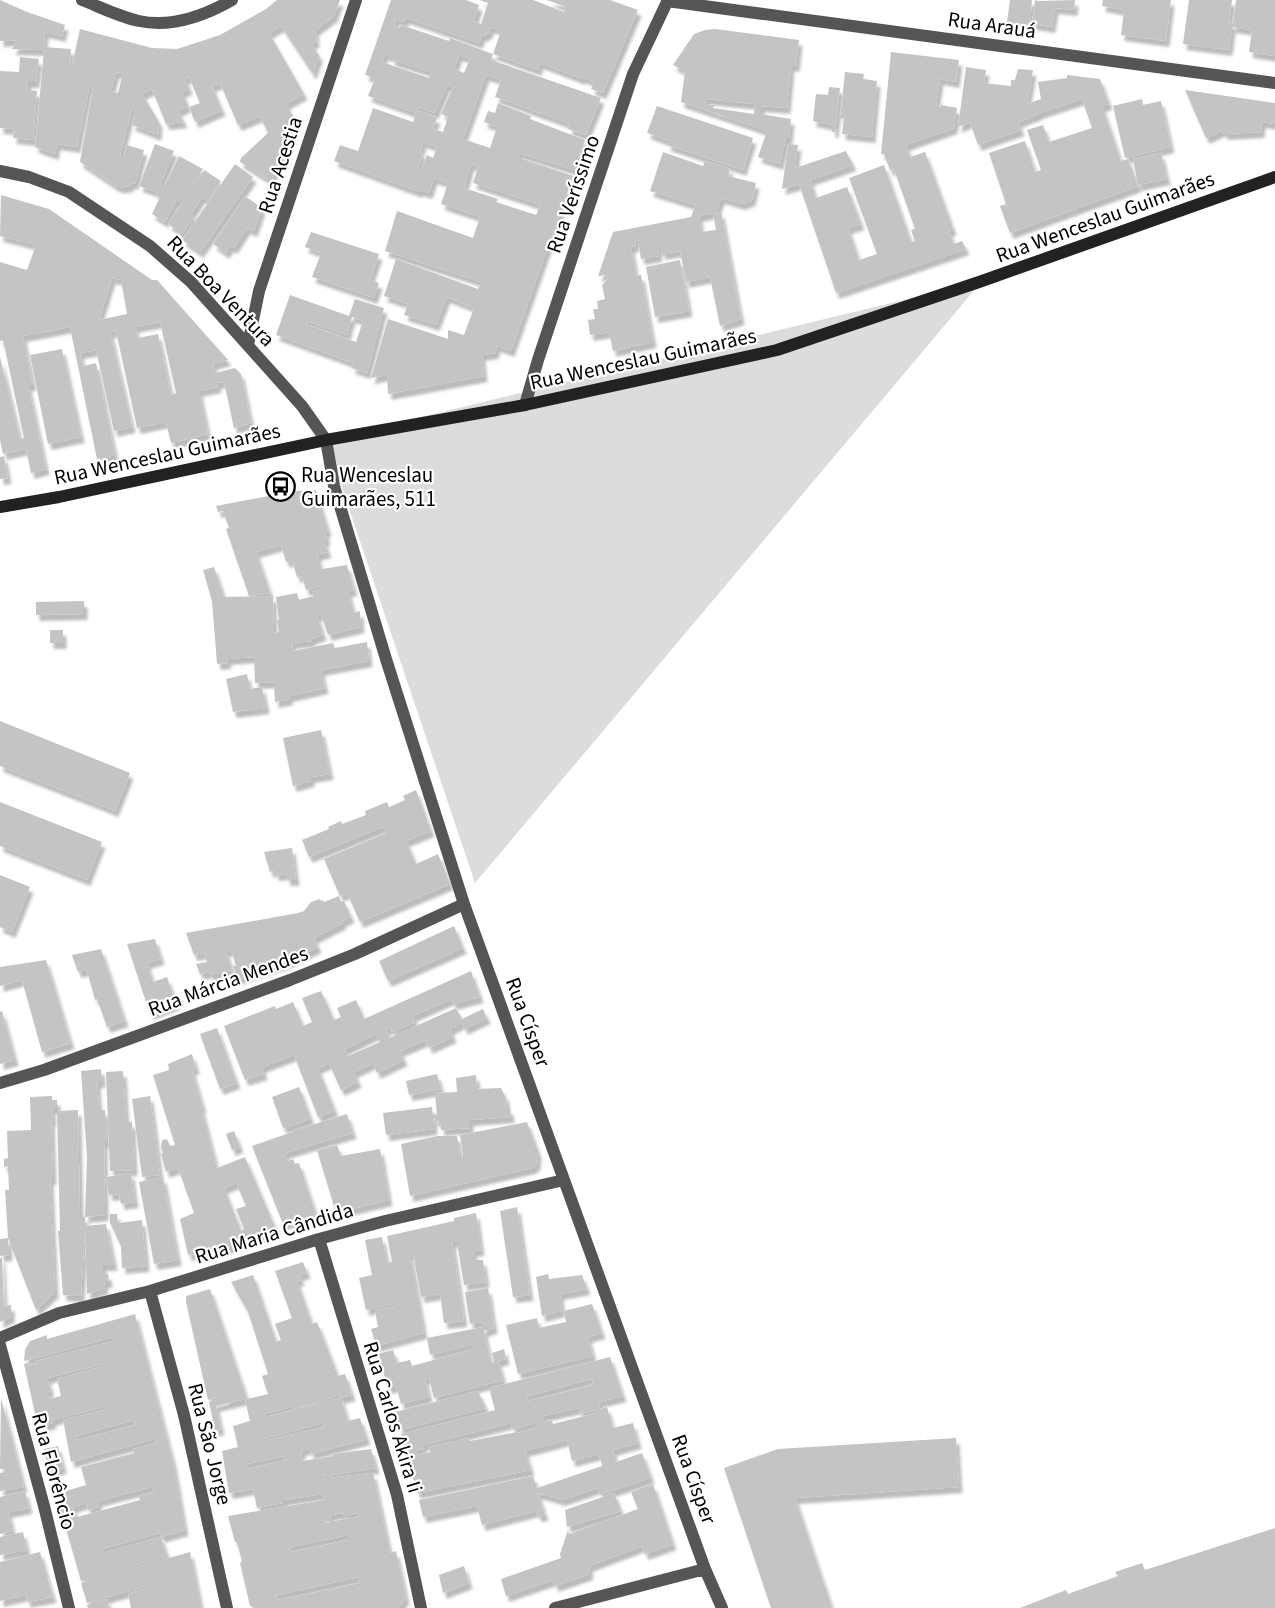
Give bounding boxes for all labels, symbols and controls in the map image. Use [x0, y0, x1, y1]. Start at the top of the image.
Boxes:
street label: Rua Arauá [946, 4, 1038, 46]
street label: Rua Acestia [250, 113, 310, 217]
street label: Rua Veríssimo [539, 131, 607, 257]
street label: Rua Wenceslau Guimarães [992, 163, 1219, 271]
street label: Rua Boa Ventura [160, 229, 282, 353]
street label: Rua Wenceslau Guimarães [527, 320, 759, 398]
street label: Rua Wenceslau Guimarães [51, 415, 283, 493]
place label: Rua Wenceslau Guimarães, 511 [301, 460, 436, 514]
bus stop icon: Rua Wenceslau Guimarães, 511 [264, 471, 296, 503]
street label: Rua Márcia Mendes [144, 938, 313, 1024]
street label: Rua Císper [498, 973, 558, 1072]
street label: Rua Maria Cândida [191, 1195, 357, 1271]
street label: Rua Carlos Akira Ii [356, 1338, 430, 1496]
street label: Rua São Jorge [180, 1380, 240, 1508]
street label: Rua Florêncio [24, 1409, 84, 1533]
street label: Rua Císper [664, 1430, 724, 1529]

